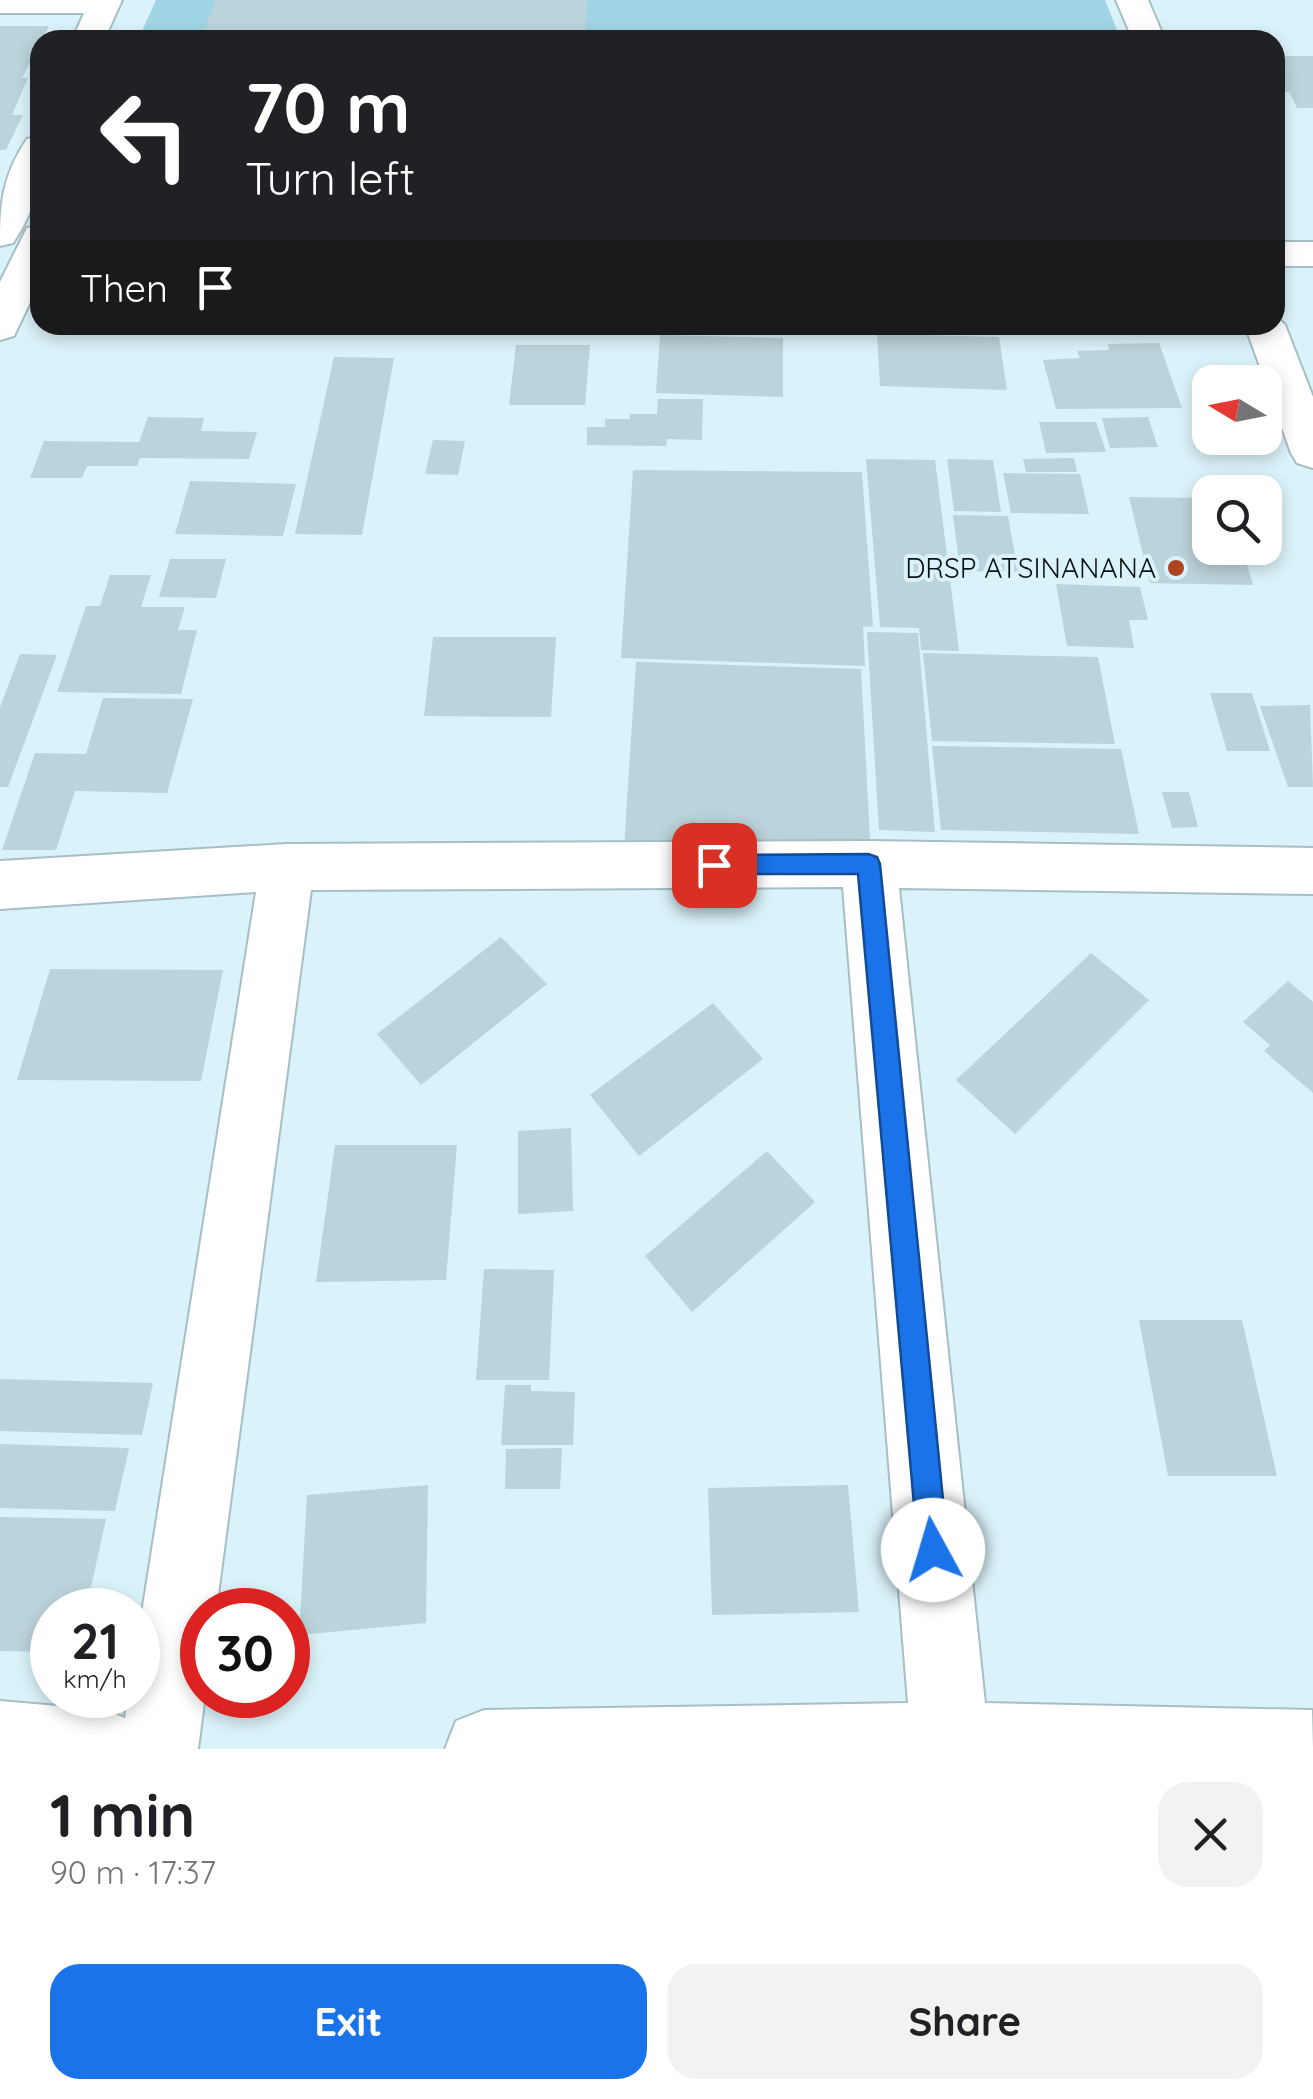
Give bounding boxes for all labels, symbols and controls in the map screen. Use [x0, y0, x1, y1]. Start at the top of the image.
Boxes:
text: 70 m [245, 63, 411, 151]
icon: left [80, 70, 210, 200]
text: Turn left [245, 150, 415, 206]
icon: arrive [188, 260, 243, 315]
text: Then [80, 264, 168, 312]
north arrow [1192, 365, 1282, 455]
map controls [1192, 365, 1282, 565]
button: search [1192, 475, 1282, 565]
place label: DRSP ATSINANANA [905, 550, 1156, 585]
marker: DRSP ATSINANANA [1165, 557, 1187, 579]
pin [672, 823, 757, 908]
icon: arrive [687, 838, 742, 893]
position arrow [881, 1498, 985, 1602]
speed limit sign: 30 [180, 1588, 310, 1718]
text: 21 [71, 1609, 119, 1672]
text: km/h [63, 1663, 127, 1694]
text: 1 min [50, 1777, 195, 1852]
button: close [1158, 1782, 1263, 1887]
text: 90 m · 17:37 [50, 1852, 216, 1892]
button: Exit [50, 1964, 647, 2079]
button: Share [667, 1964, 1263, 2079]

